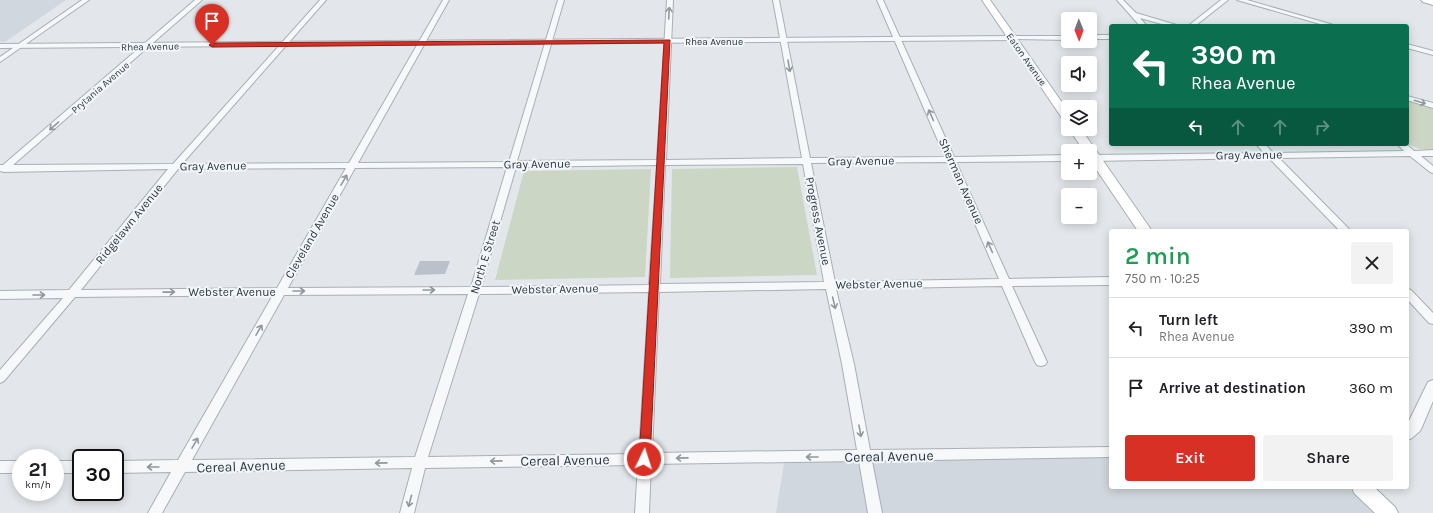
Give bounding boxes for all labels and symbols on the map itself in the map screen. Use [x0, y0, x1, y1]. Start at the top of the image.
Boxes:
pin [195, 4, 229, 45]
one-way arrow [665, 7, 673, 20]
north arrow [1061, 12, 1097, 48]
street label: Eaton Avenue [1004, 31, 1049, 88]
street label: Rhea Avenue [685, 36, 743, 48]
street label: Rhea Avenue [121, 40, 179, 54]
street label: Prytania Avenue [69, 59, 132, 116]
one-way arrow [785, 59, 793, 72]
one-way arrow [1413, 99, 1426, 106]
one-way arrow [927, 109, 934, 121]
one-way arrow [49, 122, 59, 131]
street label: Sherman Avenue [936, 136, 986, 226]
street label: Gray Avenue [1216, 147, 1282, 163]
street label: Gray Avenue [828, 153, 894, 169]
street label: Gray Avenue [504, 156, 570, 172]
street label: Gray Avenue [180, 158, 246, 174]
one-way arrow [341, 174, 349, 186]
street label: Progress Avenue [803, 176, 833, 266]
street label: Ridgelawn Avenue [92, 181, 166, 267]
street label: Cleveland Avenue [282, 191, 342, 281]
street label: North E Street [467, 218, 503, 296]
one-way arrow [986, 241, 993, 253]
street label: Webster Avenue [835, 276, 923, 292]
street label: Webster Avenue [511, 281, 599, 297]
street label: Webster Avenue [188, 285, 276, 299]
one-way arrow [292, 287, 305, 295]
one-way arrow [422, 287, 435, 294]
one-way arrow [162, 288, 175, 296]
one-way arrow [32, 291, 45, 299]
one-way arrow [831, 296, 839, 309]
one-way arrow [256, 324, 263, 336]
one-way arrow [856, 424, 864, 437]
one-way arrow [191, 437, 199, 449]
position arrow [623, 438, 665, 480]
street label: Cereal Avenue [844, 447, 934, 466]
speed limit sign: 30 [72, 449, 124, 501]
street label: Cereal Avenue [520, 451, 610, 470]
one-way arrow [806, 453, 819, 461]
one-way arrow [676, 455, 689, 462]
street label: Cereal Avenue [196, 456, 286, 477]
one-way arrow [490, 457, 503, 465]
one-way arrow [375, 459, 388, 467]
one-way arrow [147, 463, 160, 471]
one-way arrow [406, 494, 413, 507]

